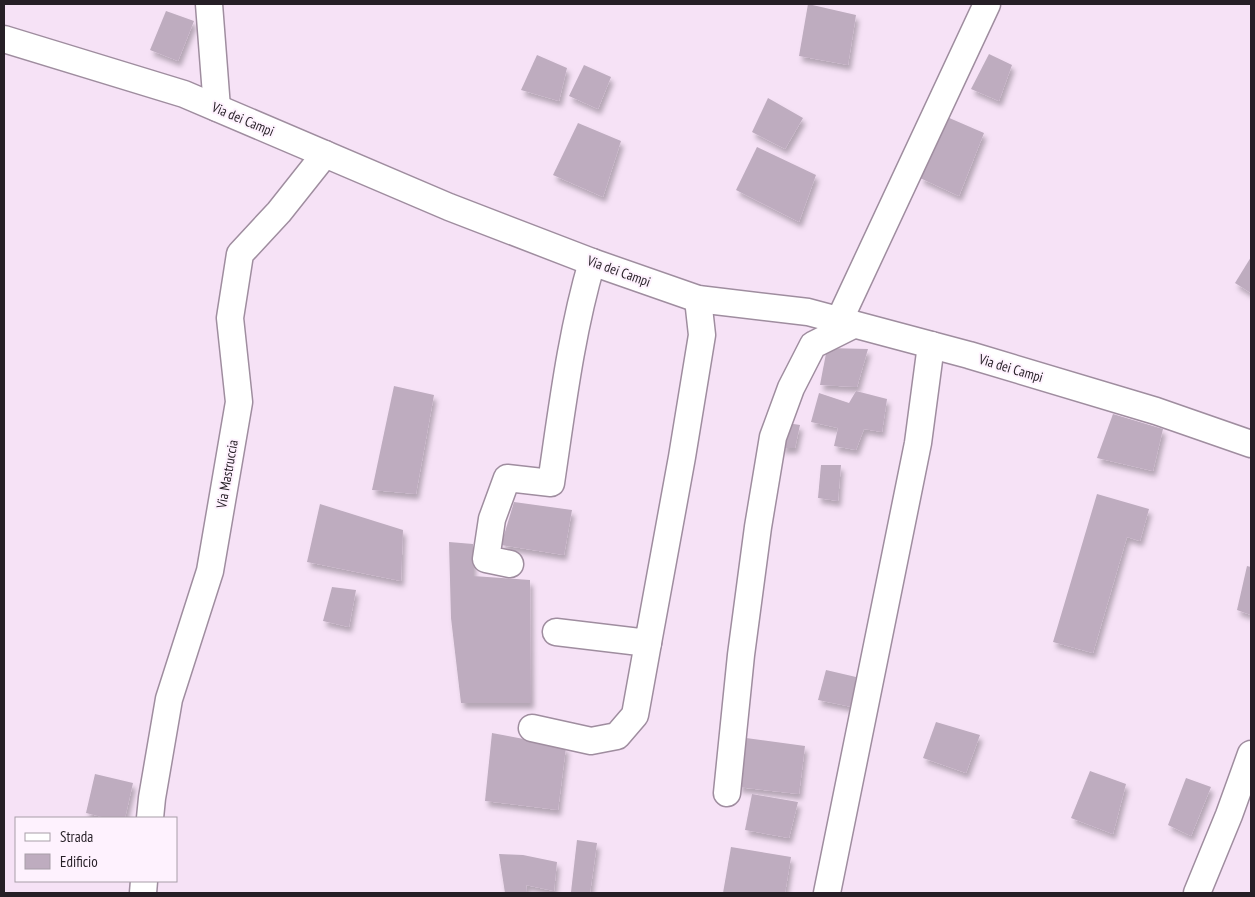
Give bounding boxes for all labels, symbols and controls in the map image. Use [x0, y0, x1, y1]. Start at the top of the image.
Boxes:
street label: Via dei Campi [208, 97, 277, 140]
street label: Via dei Campi [584, 251, 653, 291]
street label: Via dei Campi [976, 349, 1045, 386]
street label: Via Mastruccia [212, 438, 242, 511]
legend [15, 817, 178, 882]
text: Strada [60, 827, 93, 846]
text: Edificio [60, 852, 98, 871]

